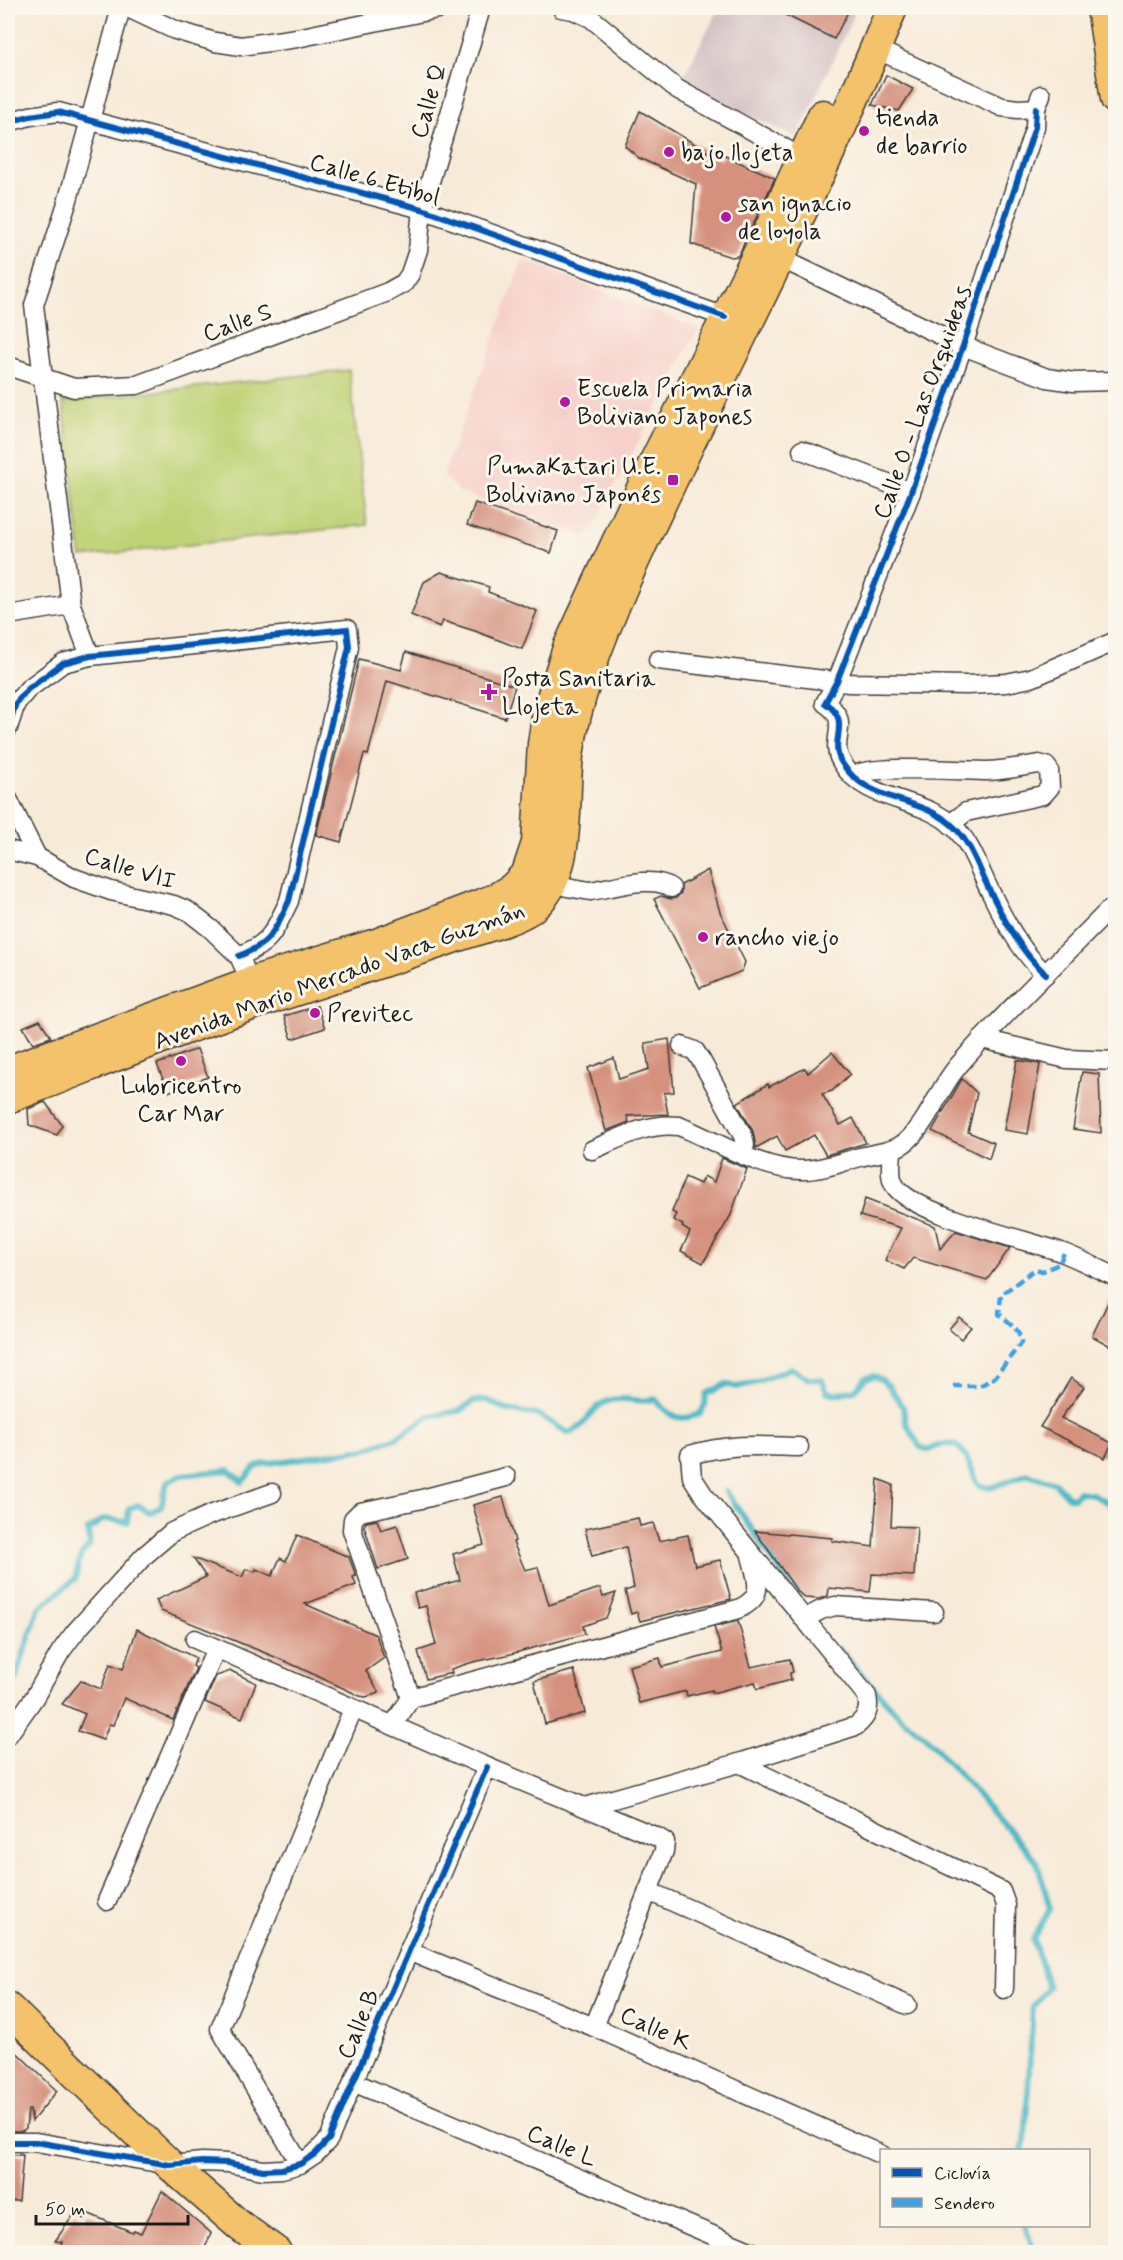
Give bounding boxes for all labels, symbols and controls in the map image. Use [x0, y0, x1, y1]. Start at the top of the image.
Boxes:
street label: Calle Q [404, 61, 455, 142]
place label: tienda de barrio [876, 103, 968, 162]
marker: tienda de barrio [857, 124, 871, 138]
place label: bajo llojeta [681, 138, 794, 169]
marker: bajo llojeta [662, 145, 676, 159]
street label: Calle 6 Etibol [306, 147, 444, 214]
place label: san ignacio de loyola [738, 189, 852, 248]
marker: san ignacio de loyola [719, 210, 733, 224]
street label: Calle O - Las Orquideas [867, 282, 980, 523]
street label: Calle S [199, 297, 276, 350]
place label: Escuela Primaria Boliviano Japones [577, 374, 753, 433]
marker: Escuela Primaria Boliviano Japones [558, 395, 572, 409]
place label: PumaKatari U.E. Boliviano Japonés [486, 452, 661, 511]
marker: PumaKatari U.E. Boliviano Japonés [666, 473, 680, 487]
place label: Posta Sanitaria Llojeta [502, 664, 656, 723]
marker: Posta Sanitaria Llojeta [480, 683, 498, 701]
street label: Calle VII [80, 841, 179, 898]
street label: Avenida Mario Mercado Vaca Guzmán [150, 895, 529, 1058]
place label: rancho viejo [715, 923, 839, 954]
marker: rancho viejo [696, 930, 710, 944]
place label: Previtec [327, 999, 413, 1030]
marker: Previtec [308, 1006, 322, 1020]
marker: Lubricentro Car Mar [174, 1054, 188, 1068]
place label: Lubricentro Car Mar [120, 1071, 242, 1130]
street label: Calle B [331, 1985, 388, 2064]
street label: Calle K [615, 2000, 696, 2059]
street label: Calle L [522, 2118, 601, 2175]
legend [880, 2149, 1090, 2227]
text: Ciclovía [934, 2162, 991, 2186]
scale bar [36, 2188, 188, 2226]
text: Sendero [934, 2192, 995, 2216]
text: 50 m [45, 2198, 85, 2222]

